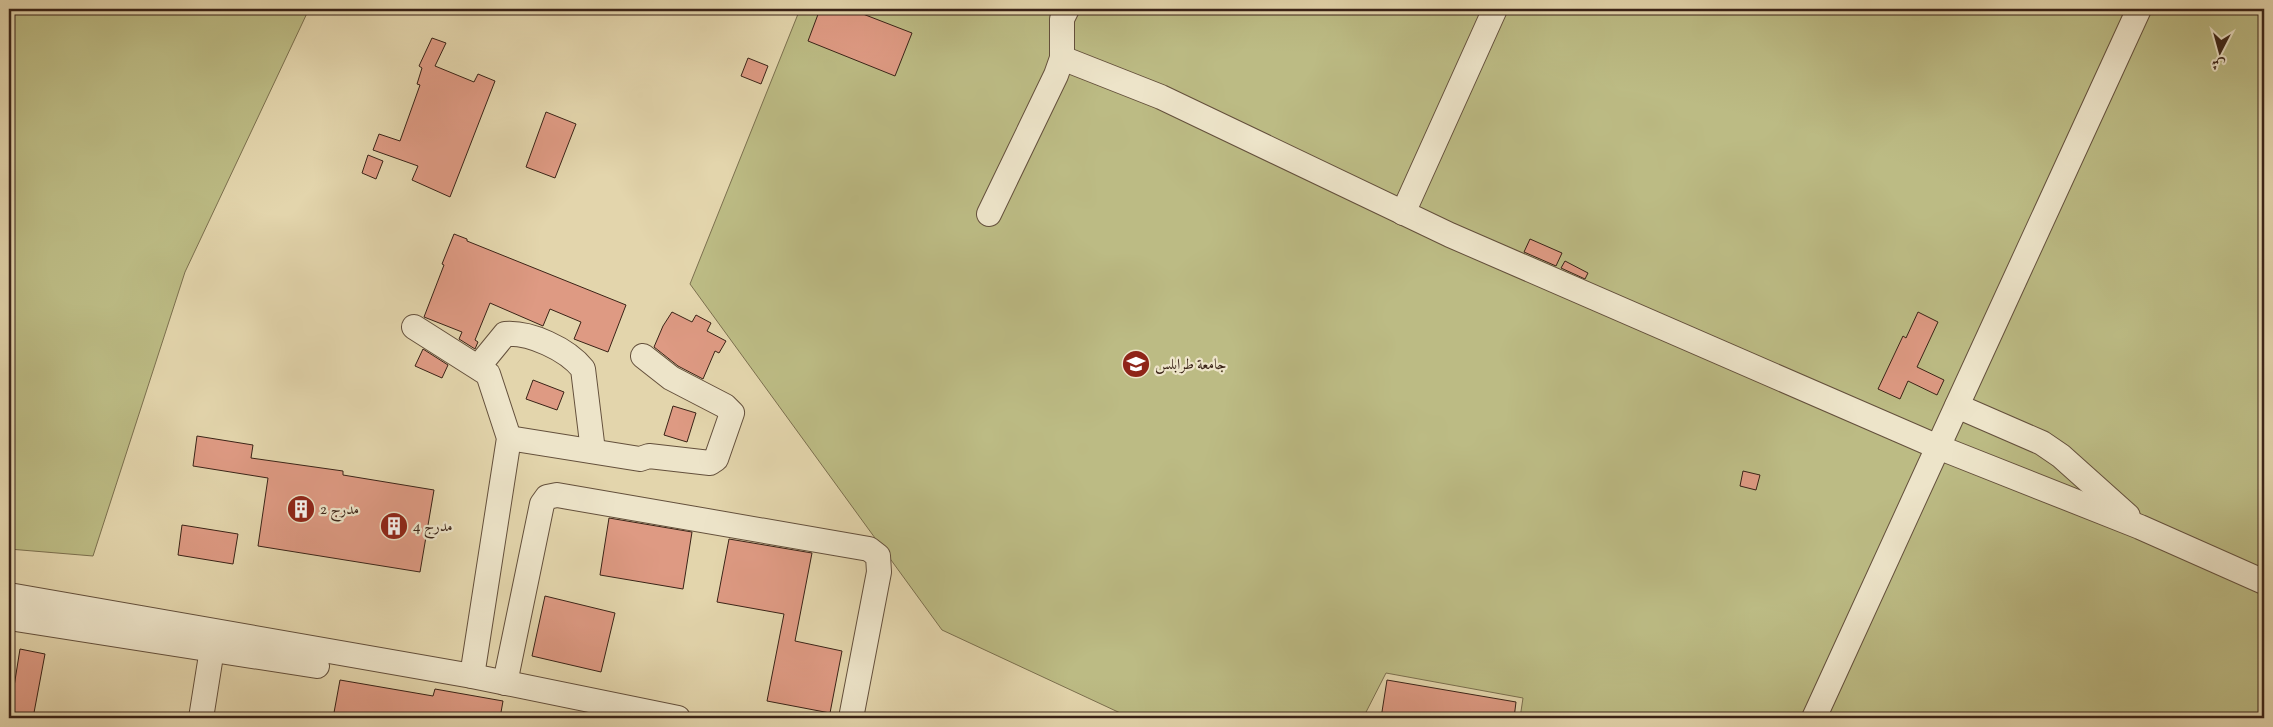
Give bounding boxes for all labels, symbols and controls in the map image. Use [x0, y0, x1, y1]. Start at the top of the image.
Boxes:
north arrow [2196, 28, 2246, 78]
text: ش [2211, 52, 2227, 74]
school or university icon: جامعة طرابلس [1121, 349, 1151, 379]
place label: جامعة طرابلس [1155, 355, 1227, 376]
building icon: مدرج 2 [286, 494, 316, 524]
place label: مدرج 2 [320, 500, 359, 522]
building icon: مدرج 4 [379, 511, 409, 541]
place label: مدرج 4 [413, 517, 453, 539]

